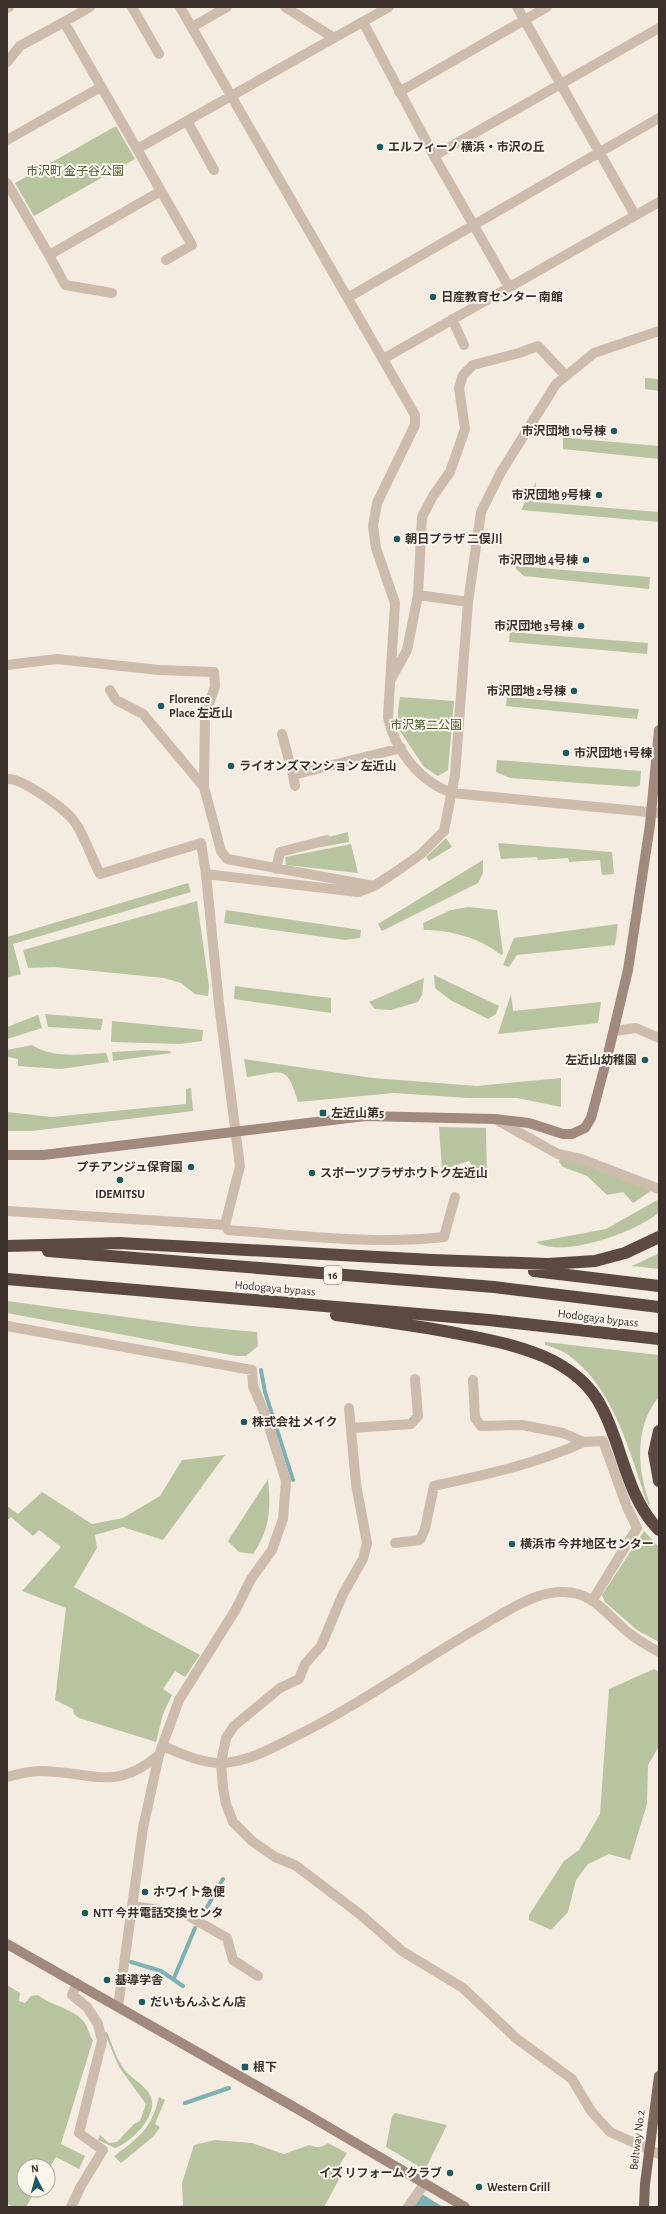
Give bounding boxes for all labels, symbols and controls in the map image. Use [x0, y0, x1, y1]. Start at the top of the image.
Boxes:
place label: エルフィーノ 横浜・市沢の丘 [388, 140, 545, 153]
marker: エルフィーノ 横浜・市沢の丘 [375, 142, 385, 152]
park label: 市沢町 金子谷公園 [26, 164, 124, 177]
place label: 日産教育センター 南館 [441, 290, 563, 303]
marker: 日産教育センター 南館 [428, 292, 438, 302]
place label: 市沢団地 10号棟 [522, 424, 606, 437]
marker: 市沢団地 10号棟 [609, 426, 619, 436]
place label: 市沢団地 9号棟 [511, 488, 591, 501]
marker: 市沢団地 9号棟 [594, 490, 604, 500]
place label: 朝日プラザ 二俣川 [405, 532, 503, 545]
marker: 朝日プラザ 二俣川 [392, 534, 402, 544]
place label: 市沢団地 4号棟 [498, 553, 578, 566]
marker: 市沢団地 4号棟 [581, 555, 591, 565]
place label: 市沢団地 3号棟 [494, 619, 573, 632]
marker: 市沢団地 3号棟 [576, 621, 586, 631]
place label: 市沢団地 2号棟 [487, 684, 566, 697]
marker: 市沢団地 2号棟 [569, 686, 579, 696]
place label: Florence Place 左近山 [169, 693, 233, 719]
marker: Florence Place 左近山 [156, 701, 166, 711]
park label: 市沢第二公園 [390, 718, 462, 731]
place label: 市沢団地 1号棟 [574, 746, 652, 759]
marker: 市沢団地 1号棟 [561, 748, 571, 758]
place label: ライオンズマンション 左近山 [239, 759, 397, 772]
marker: ライオンズマンション 左近山 [226, 761, 236, 771]
place label: 左近山幼稚園 [565, 1053, 637, 1066]
marker: 左近山幼稚園 [640, 1055, 650, 1065]
place label: 左近山第5 [331, 1106, 384, 1119]
marker: 左近山第5 [318, 1108, 328, 1118]
place label: プチアンジュ保育園 [76, 1160, 183, 1173]
marker: プチアンジュ保育園 [186, 1162, 196, 1172]
place label: スポーツプラザホウトク左近山 [320, 1166, 488, 1179]
marker: スポーツプラザホウトク左近山 [307, 1168, 317, 1178]
marker: IDEMITSU [115, 1175, 125, 1185]
place label: IDEMITSU [95, 1188, 145, 1200]
road number: 16 [324, 1266, 342, 1284]
street label: Hodogaya bypass [234, 1278, 316, 1299]
street label: Hodogaya bypass [557, 1307, 639, 1330]
place label: 株式会社 メイク [252, 1415, 338, 1428]
marker: 株式会社 メイク [239, 1417, 249, 1427]
place label: 横浜市 今井地区センター [520, 1537, 654, 1550]
marker: 横浜市 今井地区センター [507, 1539, 517, 1549]
place label: ホワイト急便 [153, 1885, 225, 1898]
marker: ホワイト急便 [140, 1887, 150, 1897]
place label: NTT 今井電話交換センタ [93, 1906, 223, 1919]
marker: NTT 今井電話交換センタ [80, 1908, 90, 1918]
place label: 基導学舎 [115, 1973, 163, 1986]
marker: 基導学舎 [102, 1975, 112, 1985]
place label: だいもんふとん店 [150, 1995, 246, 2008]
marker: だいもんふとん店 [137, 1997, 147, 2007]
place label: 根下 [253, 2061, 277, 2073]
marker: 根下 [240, 2062, 250, 2072]
street label: Beltway No.2 [627, 2109, 648, 2171]
north arrow [16, 2158, 56, 2198]
text: N [31, 2163, 39, 2174]
place label: イズ リフォーム クラブ [319, 2166, 442, 2179]
marker: イズ リフォーム クラブ [445, 2168, 455, 2178]
place label: Western Grill [487, 2181, 550, 2193]
marker: Western Grill [474, 2182, 484, 2192]

